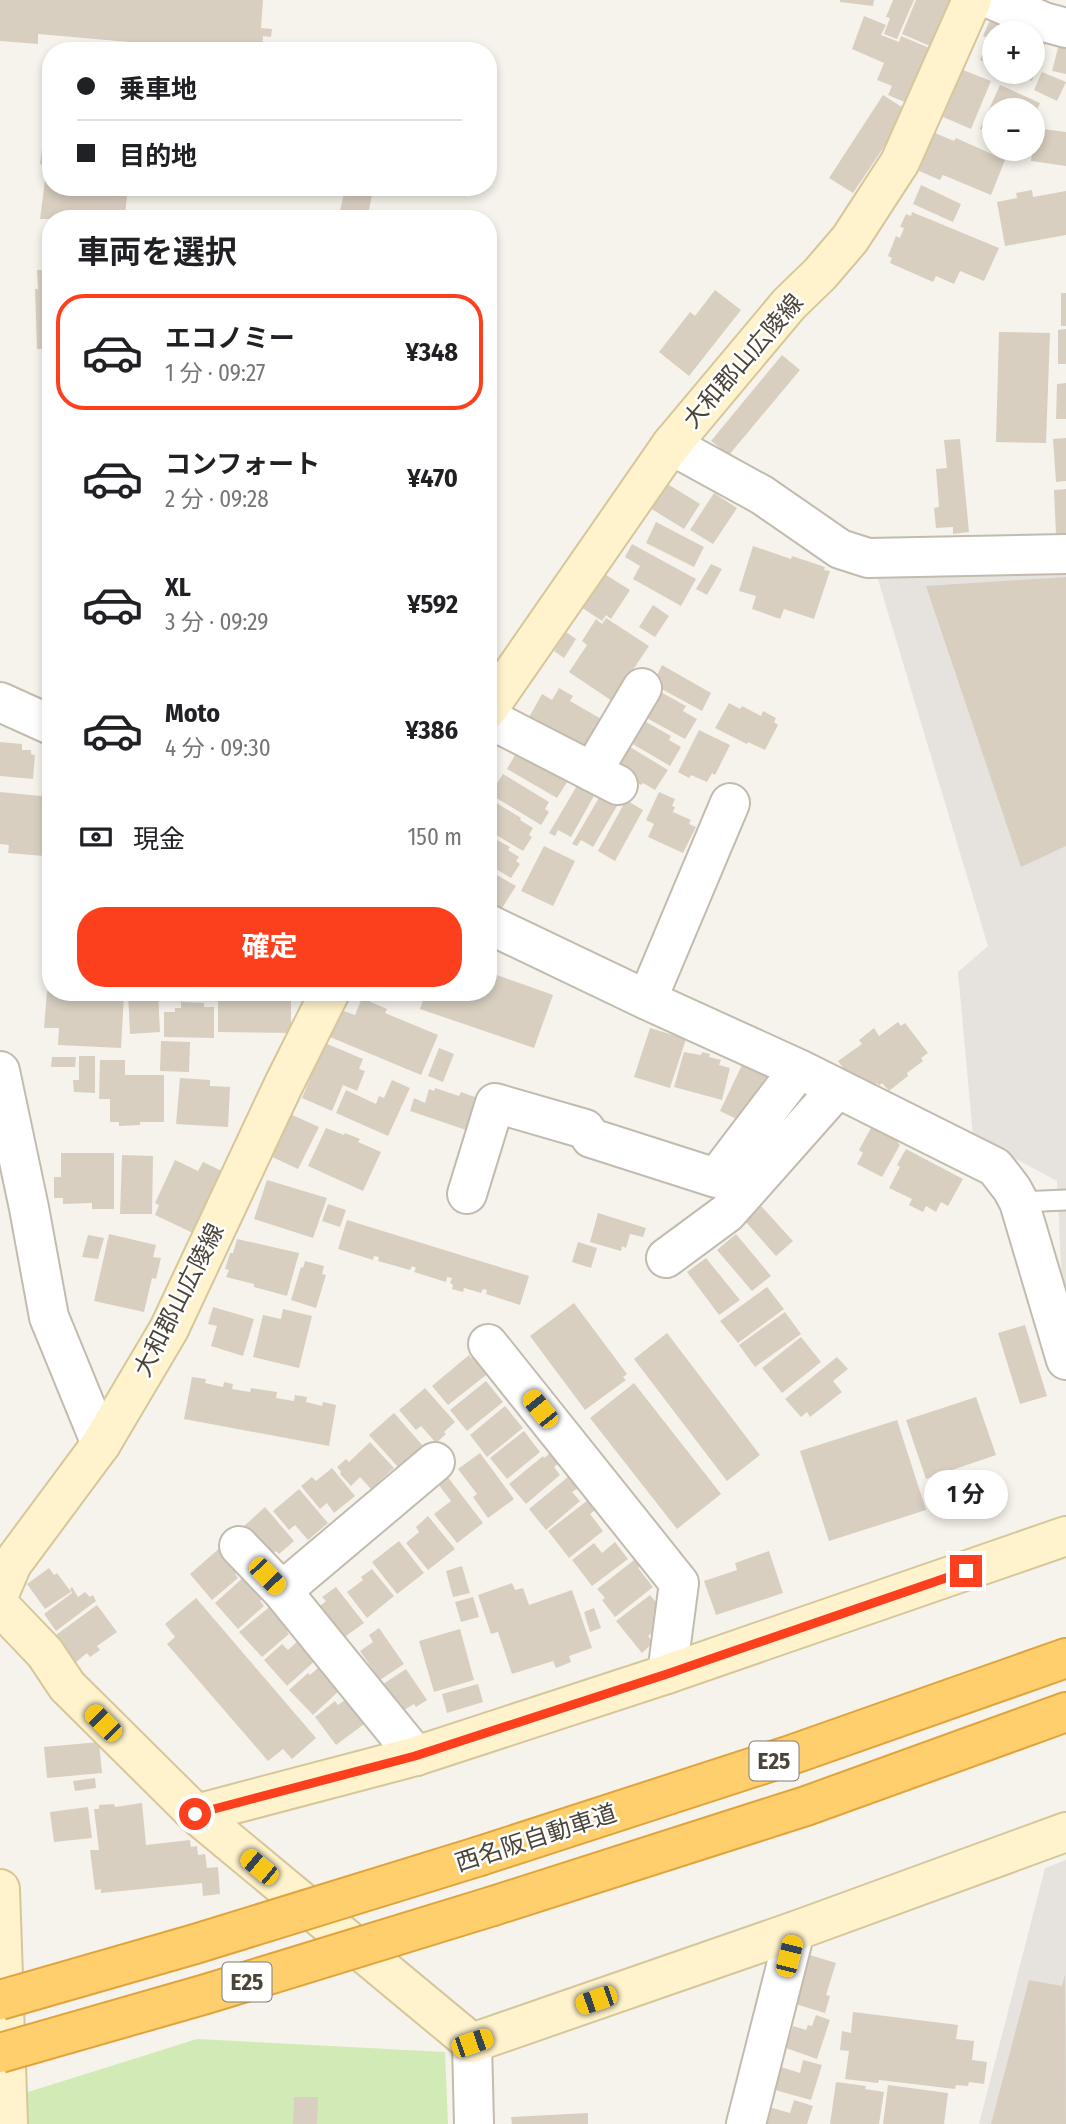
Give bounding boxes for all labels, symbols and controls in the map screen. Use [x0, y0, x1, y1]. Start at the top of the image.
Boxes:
map controls [982, 21, 1045, 161]
button: + [982, 21, 1045, 84]
text: 乗車地 [119, 74, 197, 105]
button: − [982, 98, 1045, 161]
text: 目的地 [119, 141, 197, 172]
text: 車両を選択 [77, 233, 237, 271]
street label: 大和郡山広陵線 [677, 288, 809, 434]
icon: car [81, 321, 144, 384]
text: エコノミー [165, 323, 295, 354]
text: ¥348 [405, 337, 458, 368]
text: 1 分 · 09:27 [165, 359, 265, 387]
icon: car [81, 447, 144, 510]
text: コンフォート [165, 449, 320, 480]
text: ¥470 [407, 463, 458, 494]
text: 2 分 · 09:28 [165, 485, 269, 513]
text: XL [165, 572, 191, 603]
icon: car [81, 573, 144, 636]
text: ¥592 [407, 589, 458, 620]
text: 3 分 · 09:29 [165, 608, 268, 636]
text: Moto [165, 698, 220, 729]
icon: car [81, 699, 144, 762]
text: ¥386 [405, 715, 458, 746]
text: 4 分 · 09:30 [165, 734, 271, 762]
icon: cash [77, 818, 115, 856]
text: 150 m [407, 823, 462, 851]
text: 現金 [133, 824, 185, 855]
button: 確定 [77, 907, 462, 987]
street label: 大和郡山広陵線 [128, 1219, 230, 1381]
car [519, 1386, 562, 1432]
callout: 1 分 [924, 1470, 1008, 1518]
text: 1 分 [947, 1480, 985, 1508]
car [245, 1554, 290, 1598]
route end [950, 1555, 982, 1587]
car [81, 1701, 126, 1745]
road number: E25 [750, 1742, 798, 1780]
route start [179, 1798, 211, 1830]
street label: 西名阪自動車道 [452, 1799, 620, 1877]
car [237, 1845, 282, 1889]
car [774, 1933, 805, 1979]
road number: E25 [222, 1963, 272, 2002]
car [573, 1983, 620, 2017]
car [449, 2026, 496, 2060]

